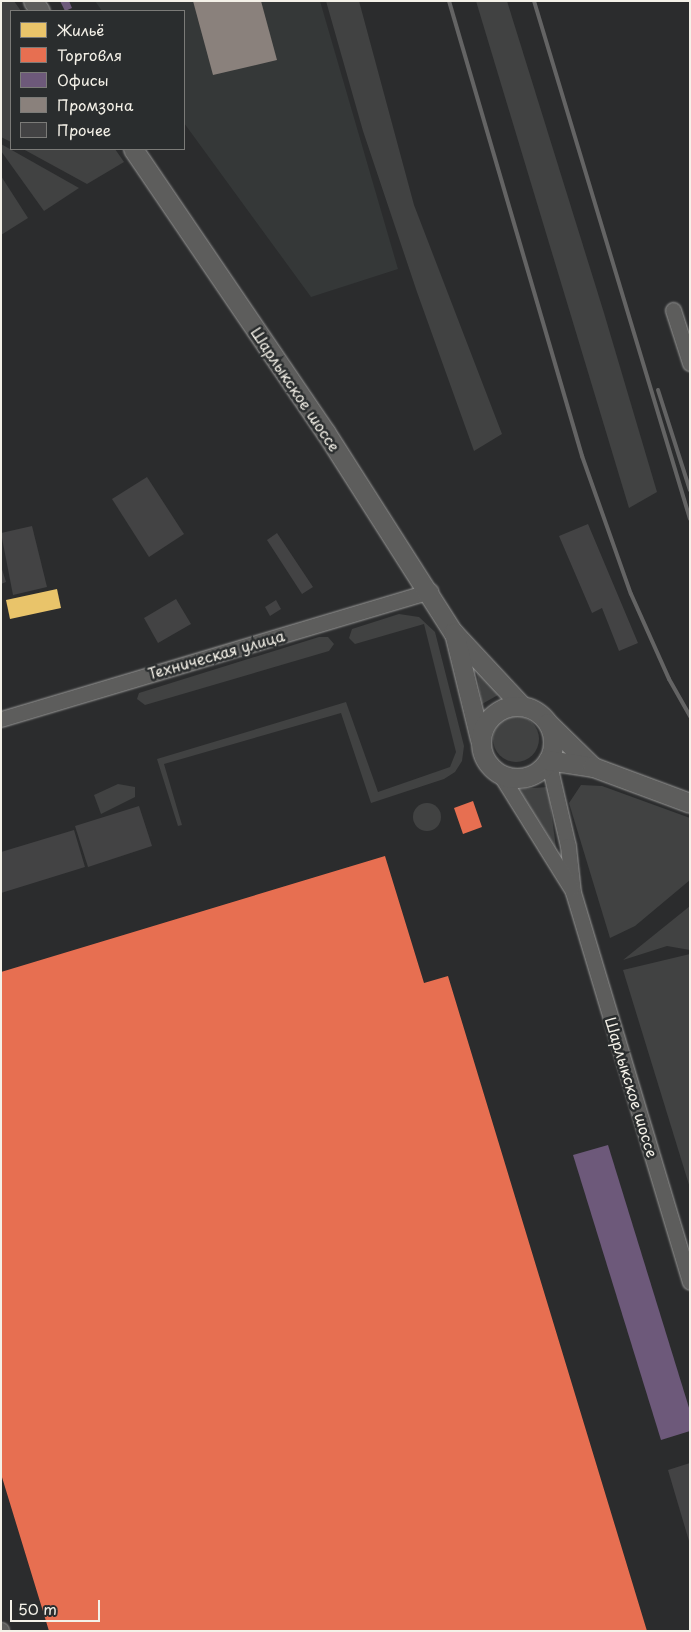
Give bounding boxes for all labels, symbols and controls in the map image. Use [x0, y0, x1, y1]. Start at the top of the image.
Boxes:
legend [10, 10, 185, 150]
text: Жильё [57, 18, 104, 41]
text: Торговля [57, 43, 122, 66]
text: Офисы [57, 68, 109, 91]
text: Промзона [57, 93, 133, 116]
text: Прочее [57, 118, 111, 141]
street label: Шарлыкское шоссе [248, 324, 344, 454]
street label: Техническая улица [145, 626, 287, 682]
street label: Шарлыкское шоссе [602, 1015, 662, 1159]
scale bar [12, 1590, 102, 1622]
text: 50 m [18, 1597, 57, 1620]

